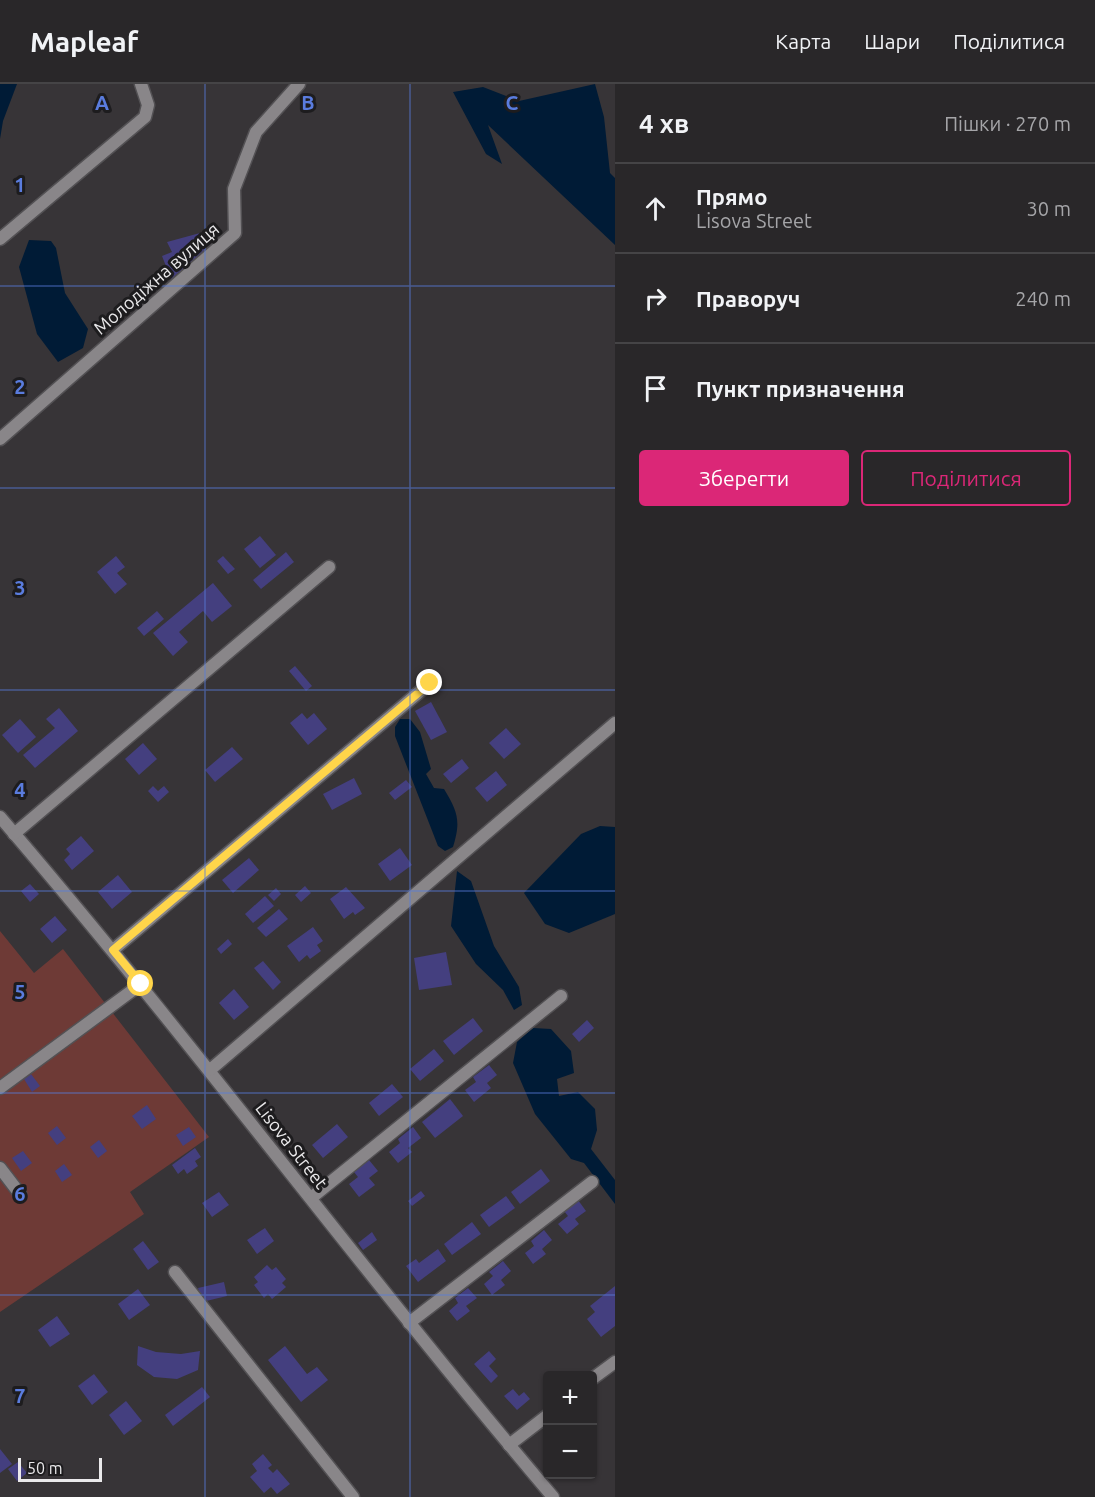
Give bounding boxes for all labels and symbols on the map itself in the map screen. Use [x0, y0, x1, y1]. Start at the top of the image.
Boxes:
text: A [95, 91, 109, 114]
text: B [301, 91, 315, 114]
text: C [506, 91, 519, 114]
text: 1 [14, 173, 26, 196]
street label: Молодіжна вулиця [89, 218, 223, 338]
text: 2 [14, 375, 26, 398]
text: 3 [14, 576, 26, 599]
route end [416, 669, 442, 695]
text: 4 [14, 778, 26, 801]
route start [127, 970, 153, 996]
text: 5 [14, 980, 26, 1003]
street label: Lisova Street [252, 1098, 332, 1192]
text: 6 [14, 1182, 26, 1205]
text: 7 [14, 1384, 26, 1407]
scale bar [18, 1455, 102, 1482]

